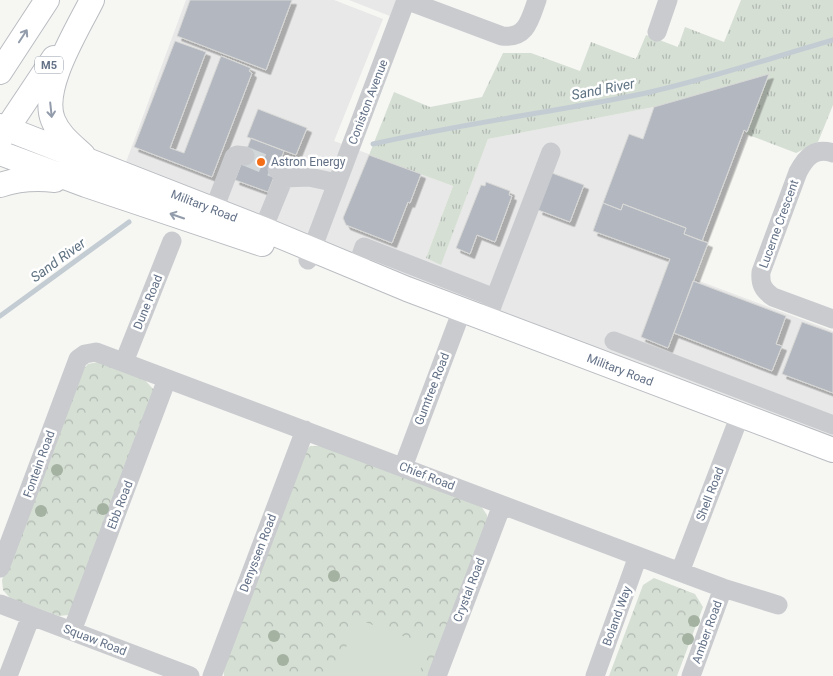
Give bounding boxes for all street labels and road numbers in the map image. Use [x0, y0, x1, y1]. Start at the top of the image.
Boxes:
road number: M5 [35, 56, 63, 74]
street label: Coniston Avenue [345, 58, 391, 146]
street label: Lucerne Crescent [757, 178, 802, 270]
street label: Military Road [169, 187, 239, 225]
street label: Dune Road [131, 272, 165, 332]
street label: Gumtree Road [412, 351, 452, 427]
street label: Military Road [585, 351, 655, 389]
street label: Fontein Road [20, 429, 58, 499]
street label: Chief Road [397, 459, 457, 493]
street label: Shell Road [693, 465, 727, 523]
street label: Ebb Road [104, 479, 136, 531]
street label: Denyssen Road [237, 512, 279, 594]
street label: Crystal Road [450, 556, 488, 624]
street label: Boland Way [600, 584, 634, 648]
street label: Amber Road [689, 599, 725, 665]
street label: Squaw Road [61, 622, 129, 658]

